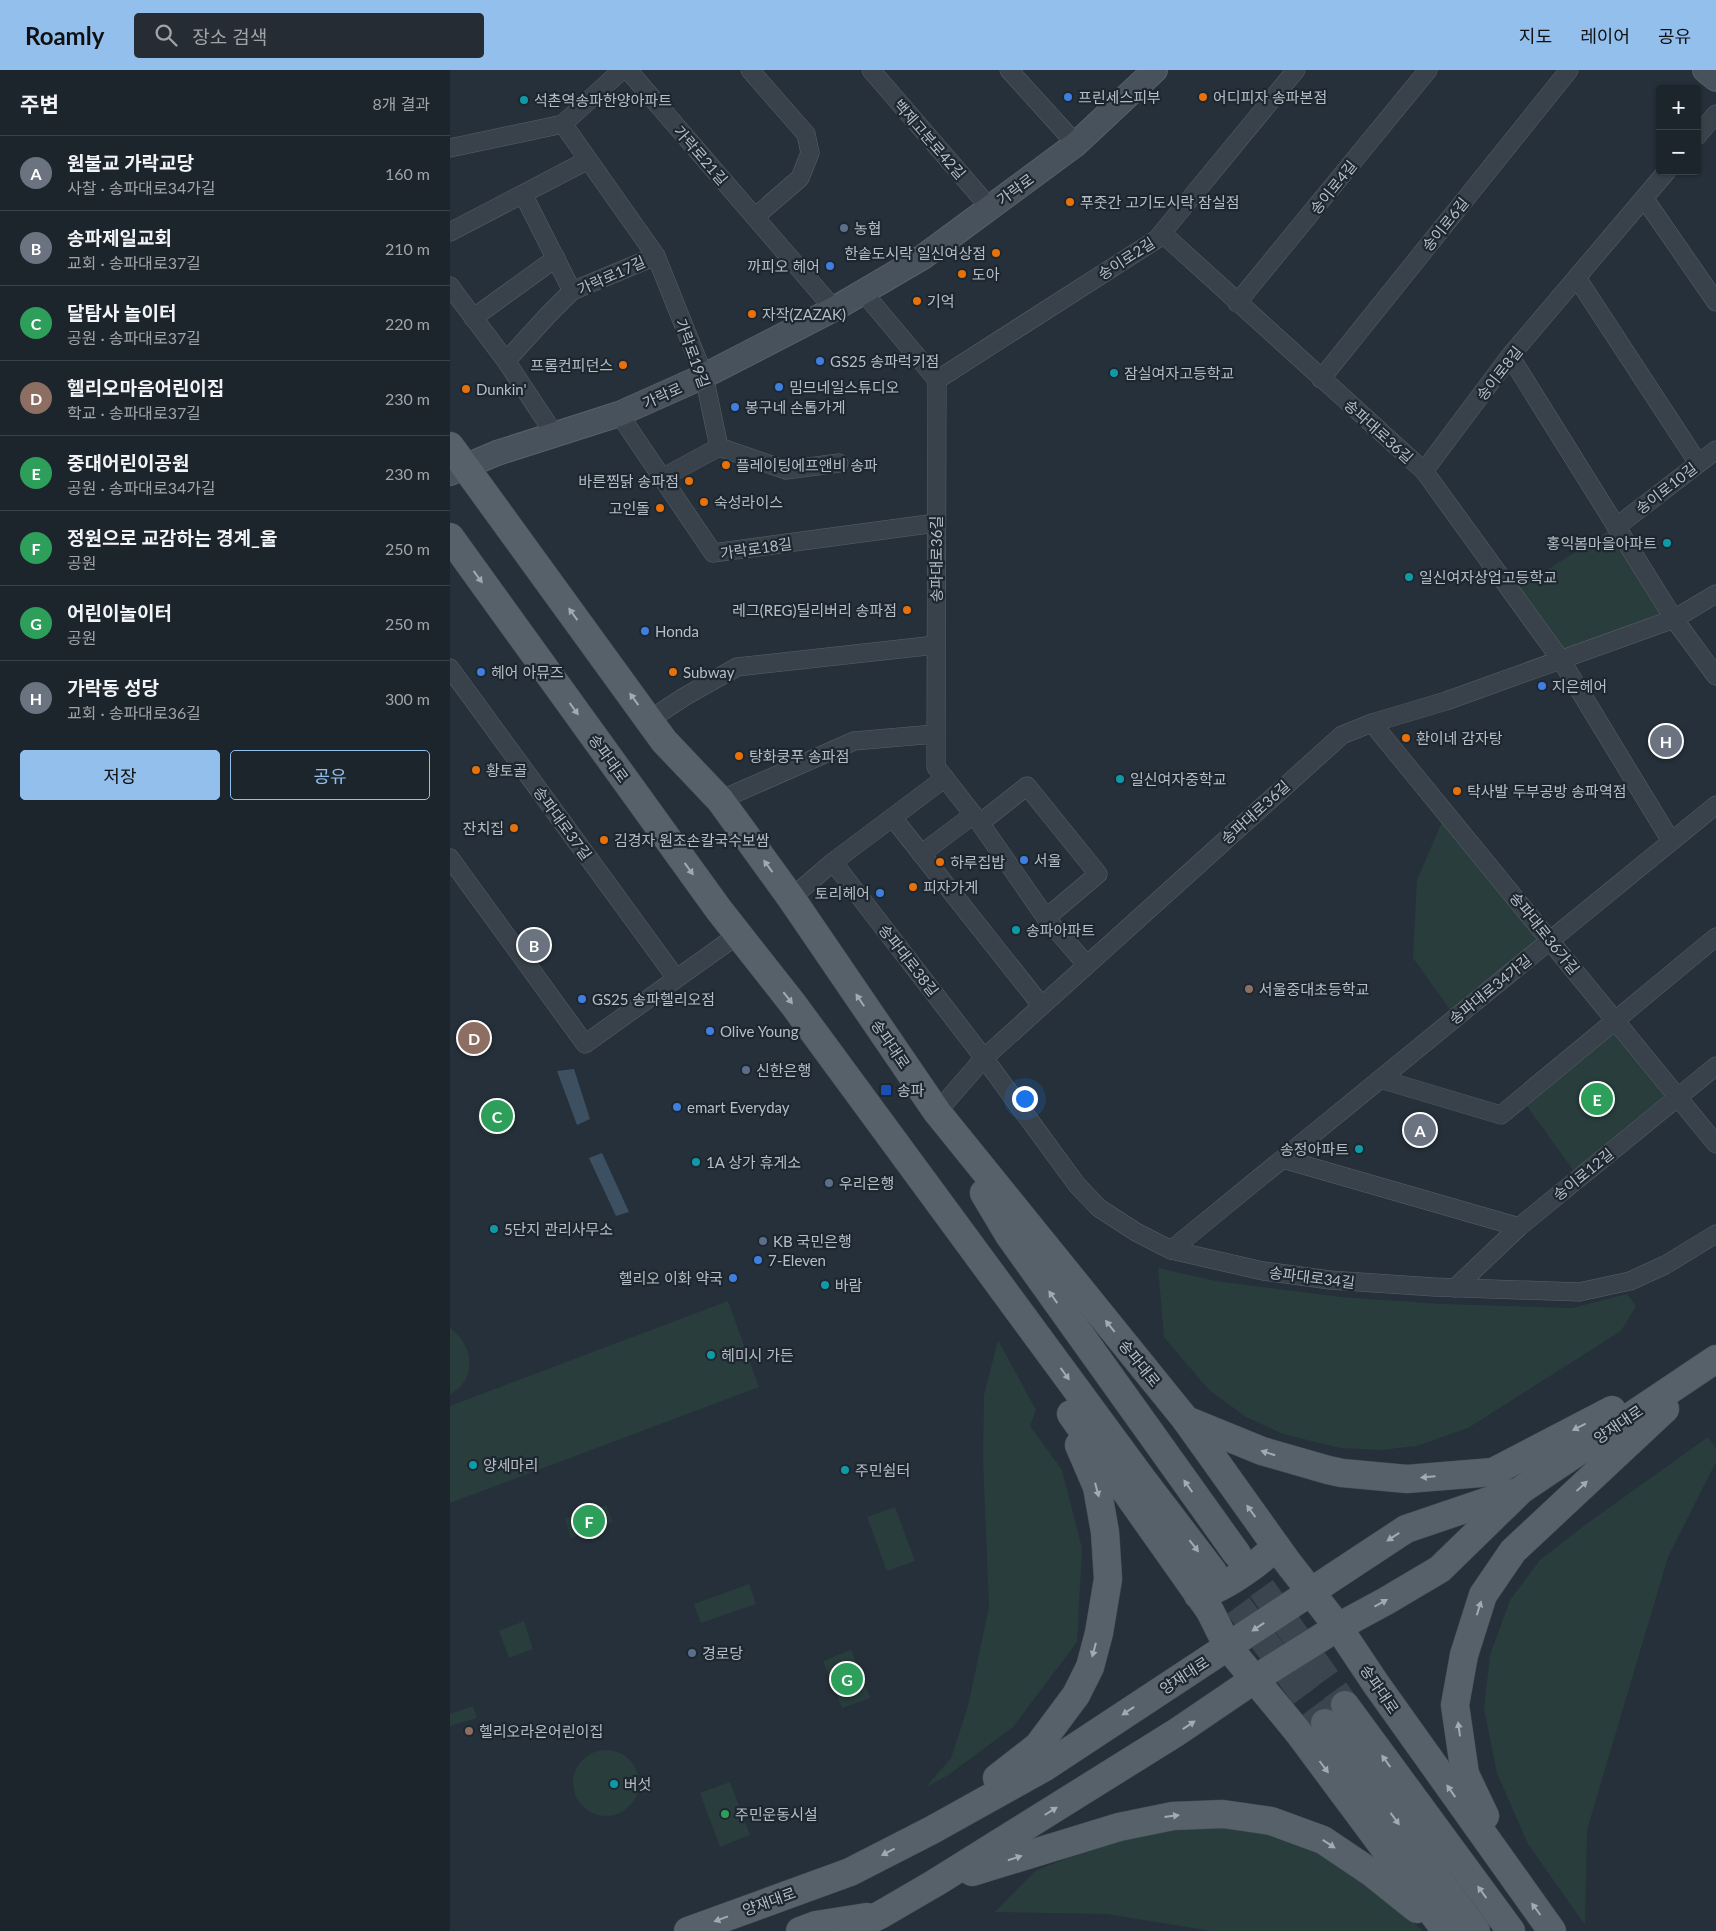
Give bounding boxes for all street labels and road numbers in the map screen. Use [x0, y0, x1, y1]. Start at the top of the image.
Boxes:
street label: 백제고분로42길 [890, 95, 970, 183]
street label: 가락로21길 [670, 122, 732, 188]
street label: 송이로4길 [1306, 157, 1360, 217]
street label: 가락로 [993, 170, 1037, 208]
street label: 송이로6길 [1418, 194, 1472, 254]
street label: 송이로2길 [1094, 233, 1158, 283]
street label: 가락로17길 [574, 252, 648, 298]
street label: 가락로19길 [672, 316, 714, 390]
street label: 송이로8길 [1472, 342, 1526, 404]
street label: 가락로 [639, 378, 685, 412]
street label: 송파대로36길 [1341, 395, 1417, 467]
street label: 송이로10길 [1632, 459, 1700, 517]
street label: 송파대로36길 [927, 516, 945, 602]
street label: 가락로18길 [719, 534, 793, 562]
street label: 송파대로 [585, 730, 633, 786]
street label: 송파대로36길 [1217, 776, 1293, 848]
street label: 송파대로37길 [530, 783, 596, 863]
street label: 송파대로36가길 [1506, 888, 1584, 978]
street label: 송파대로38길 [875, 920, 943, 1000]
street label: 송파대로34가길 [1445, 950, 1535, 1028]
street label: 송파대로 [868, 1016, 914, 1072]
street label: 송이로12길 [1549, 1144, 1617, 1204]
street label: 송파대로34길 [1268, 1263, 1356, 1291]
street label: 송파대로 [1116, 1336, 1164, 1390]
street label: 양재대로 [1590, 1401, 1646, 1447]
street label: 양재대로 [1156, 1652, 1212, 1698]
street label: 송파대로 [1357, 1661, 1403, 1717]
street label: 양재대로 [740, 1883, 798, 1919]

